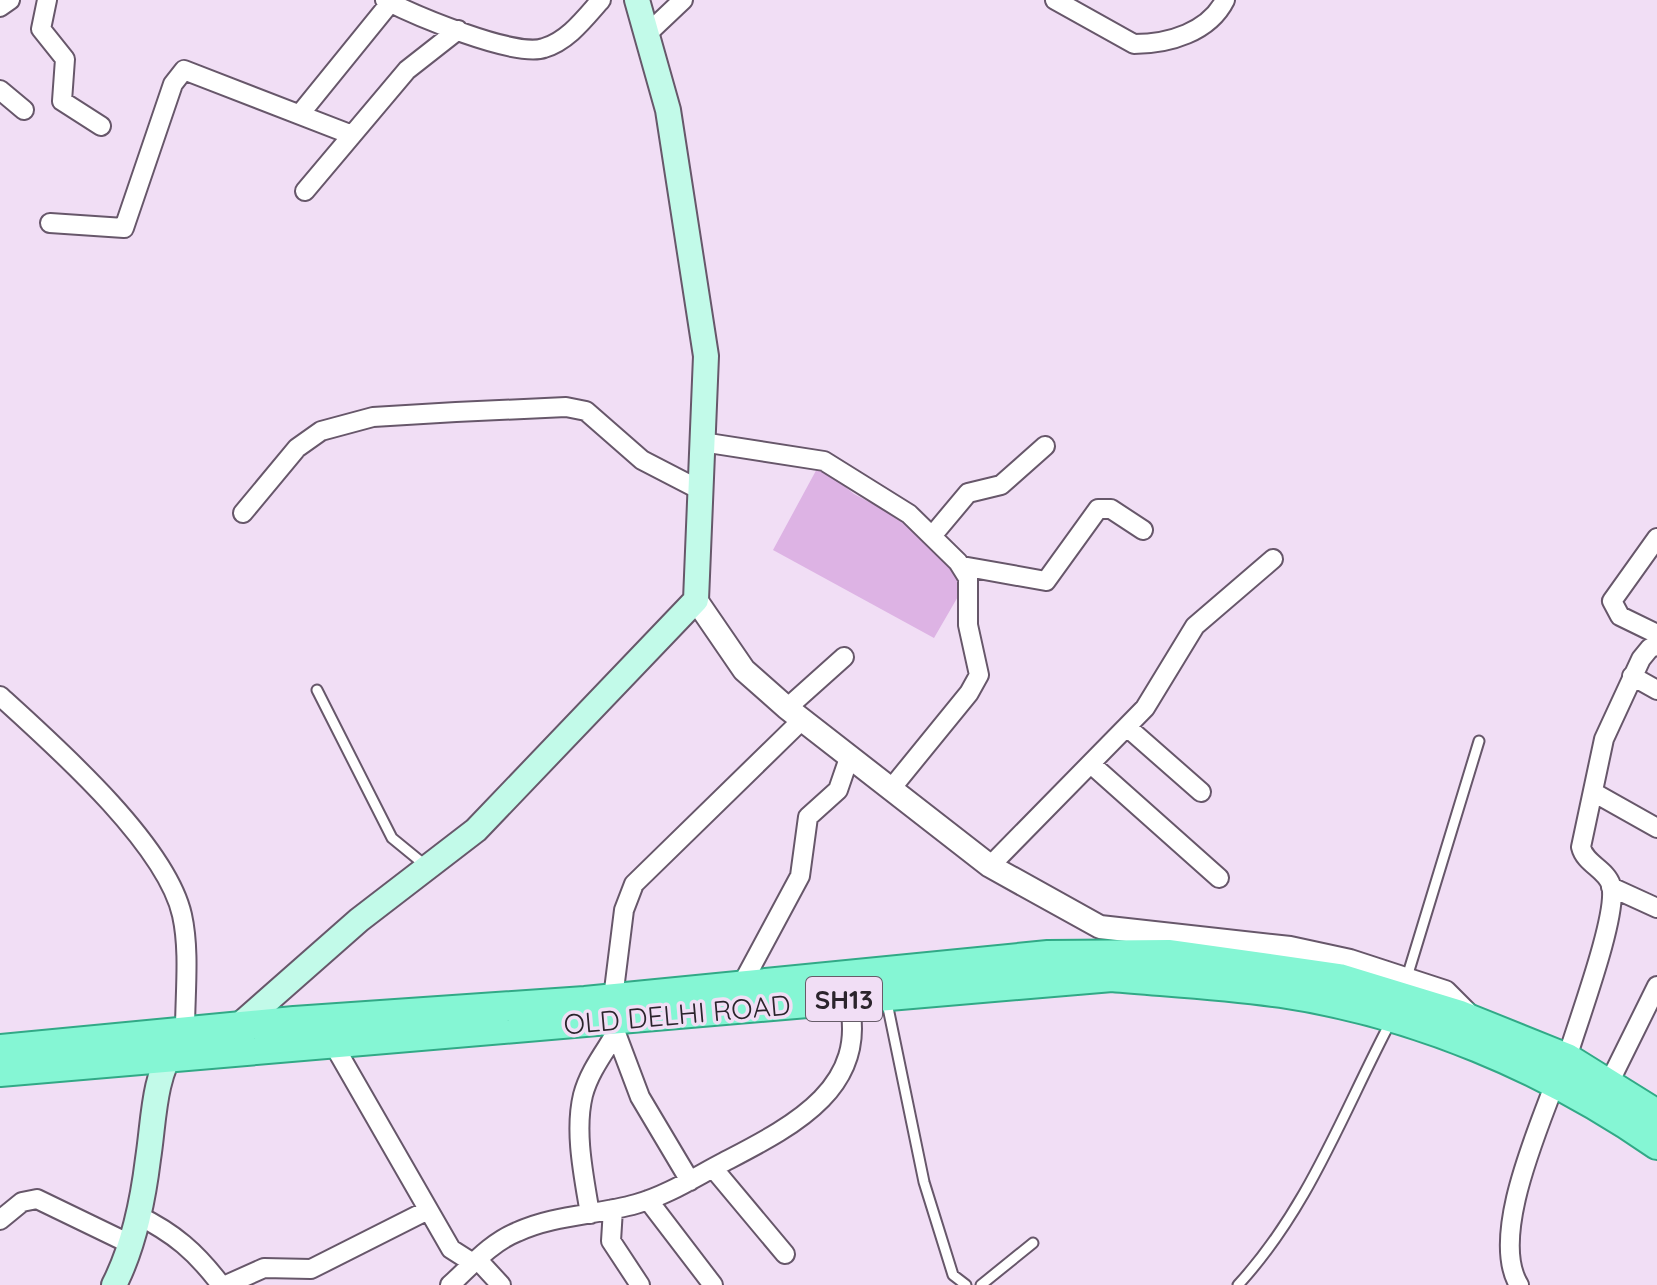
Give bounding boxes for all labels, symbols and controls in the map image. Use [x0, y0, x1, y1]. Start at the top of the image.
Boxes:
road number: SH13 [806, 977, 882, 1021]
street label: OLD DELHI ROAD [562, 987, 792, 1041]

